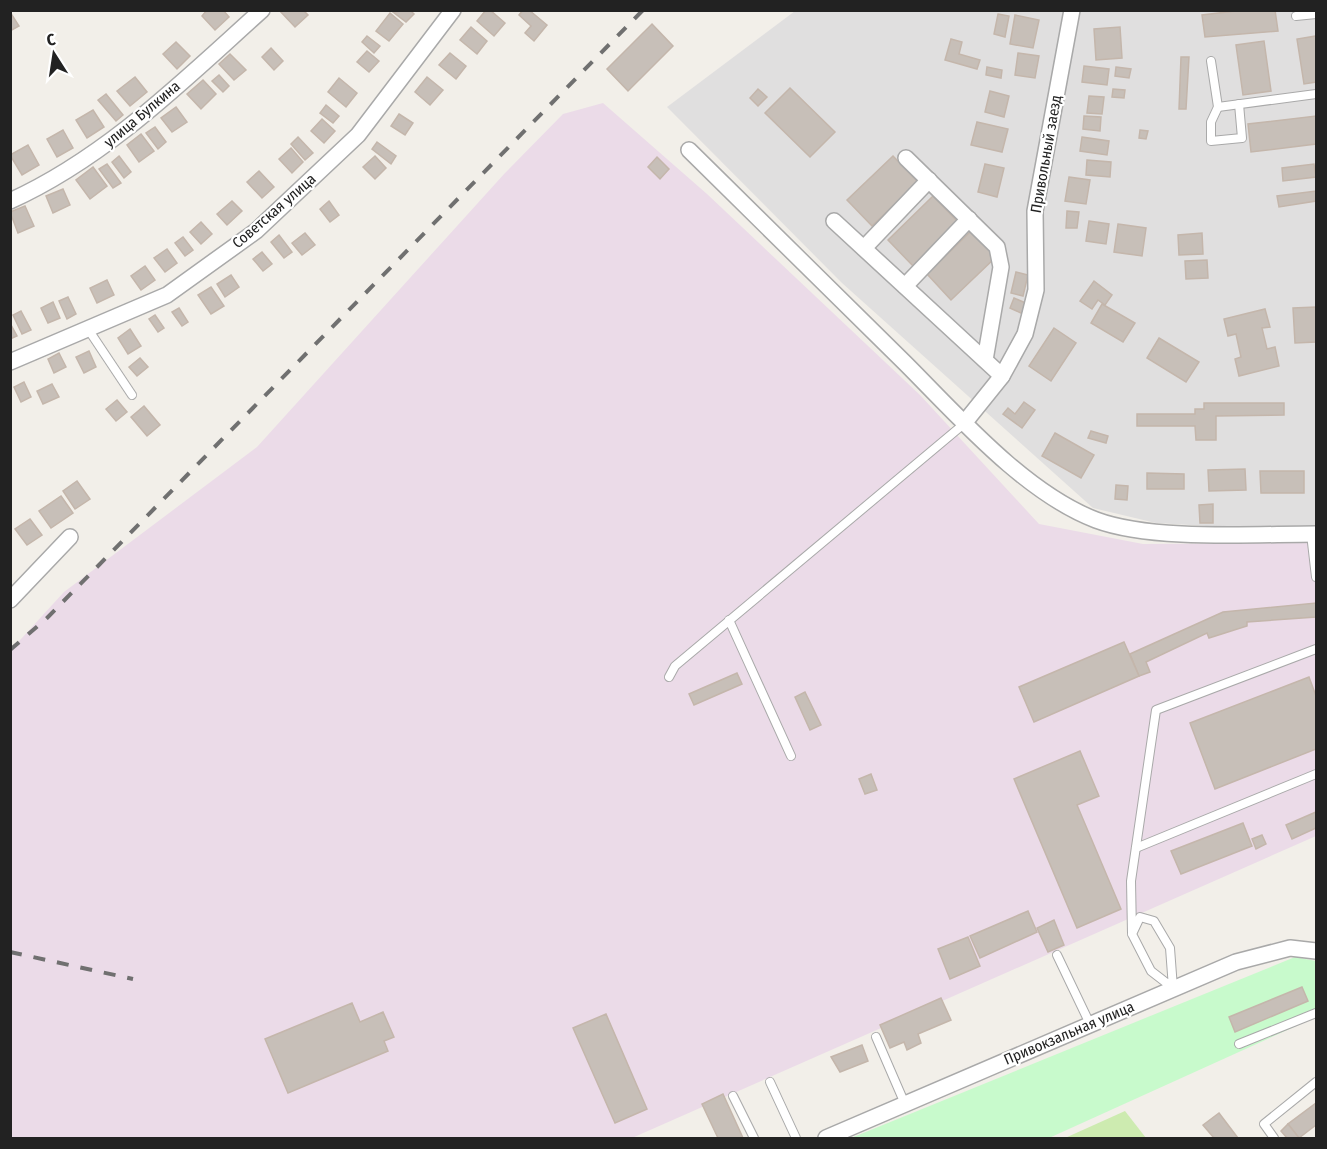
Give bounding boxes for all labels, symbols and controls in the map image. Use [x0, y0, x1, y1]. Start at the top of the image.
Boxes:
north arrow [24, 24, 84, 84]
text: С [45, 30, 58, 50]
street label: улица Булкина [100, 77, 184, 151]
street label: Привольный заезд [1027, 94, 1065, 214]
street label: Советская улица [229, 170, 319, 252]
street label: Привокзальная улица [1001, 997, 1137, 1069]

